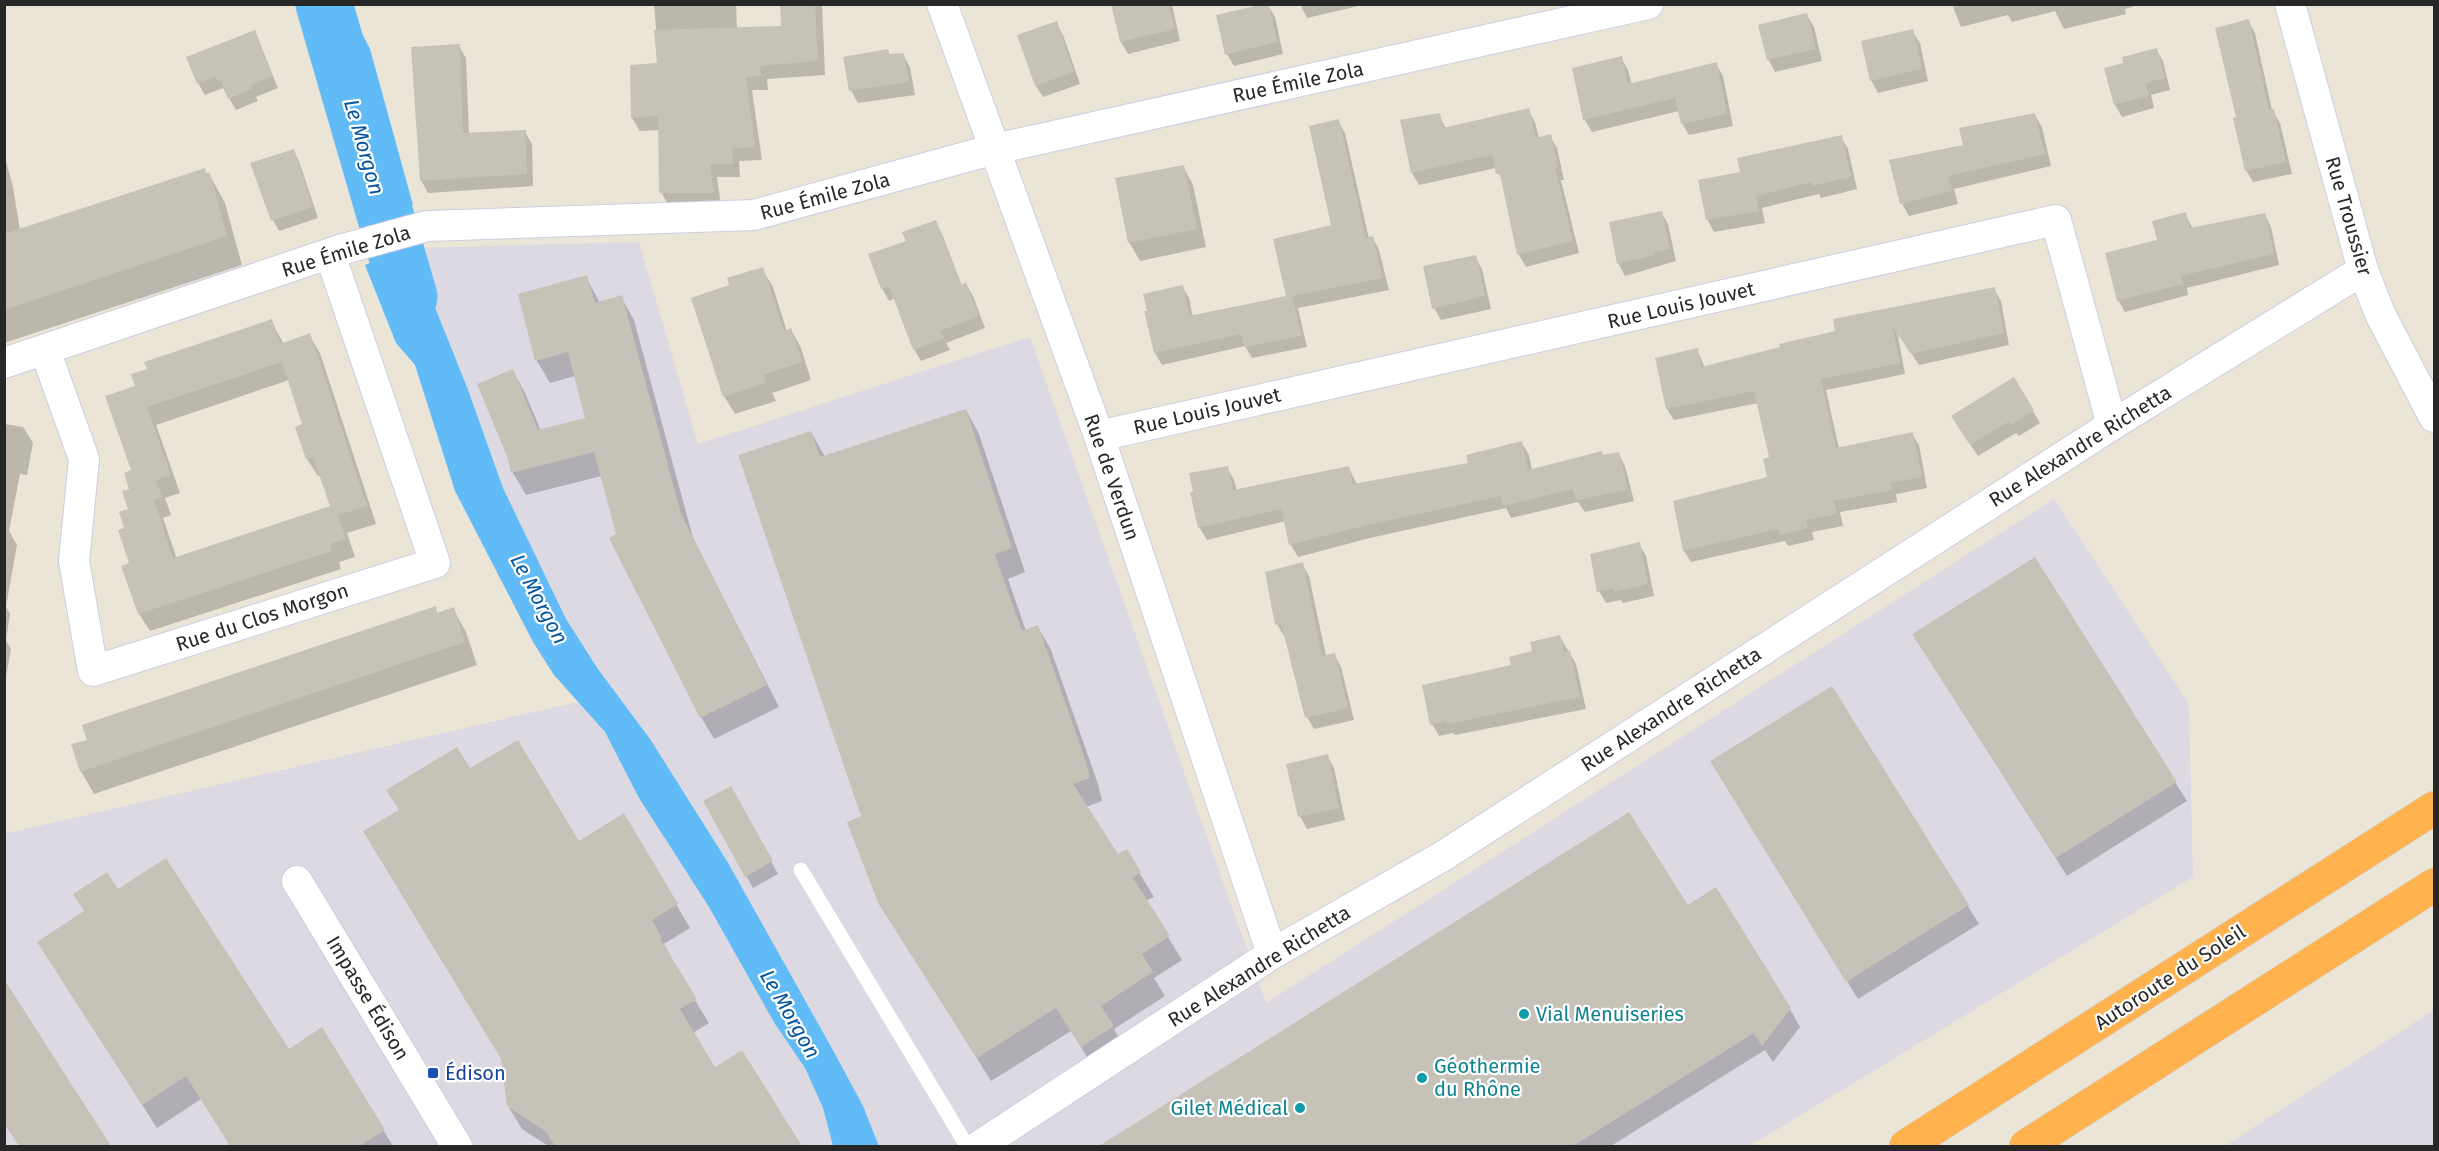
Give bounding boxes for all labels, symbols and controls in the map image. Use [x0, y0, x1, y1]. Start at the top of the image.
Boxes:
street label: Rue Émile Zola [1230, 56, 1366, 108]
water label: Le Morgon [338, 96, 390, 198]
street label: Rue Troussier [2321, 154, 2378, 279]
street label: Rue Émile Zola [757, 167, 893, 225]
street label: Rue Émile Zola [279, 220, 413, 282]
street label: Rue Louis Jouvet [1605, 276, 1758, 334]
street label: Rue Alexandre Richetta [1984, 380, 2176, 512]
street label: Rue Louis Jouvet [1131, 382, 1284, 440]
street label: Rue de Verdun [1079, 411, 1145, 543]
water label: Le Morgon [504, 549, 574, 649]
street label: Rue du Clos Morgon [173, 578, 351, 656]
street label: Rue Alexandre Richetta [1576, 642, 1766, 776]
street label: Rue Alexandre Richetta [1163, 900, 1355, 1032]
street label: Autoroute du Soleil [2090, 919, 2250, 1035]
street label: Impasse Édison [321, 932, 415, 1064]
water label: Le Morgon [754, 965, 826, 1063]
place label: Vial Menuiseries [1536, 1002, 1684, 1026]
marker: Vial Menuiseries [1517, 1007, 1531, 1021]
place label: Géothermie du Rhône [1434, 1054, 1540, 1101]
place label: Édison [445, 1061, 506, 1085]
marker: Édison [426, 1066, 440, 1080]
marker: Géothermie du Rhône [1415, 1071, 1429, 1085]
place label: Gilet Médical [1171, 1096, 1288, 1120]
marker: Gilet Médical [1293, 1101, 1307, 1115]

